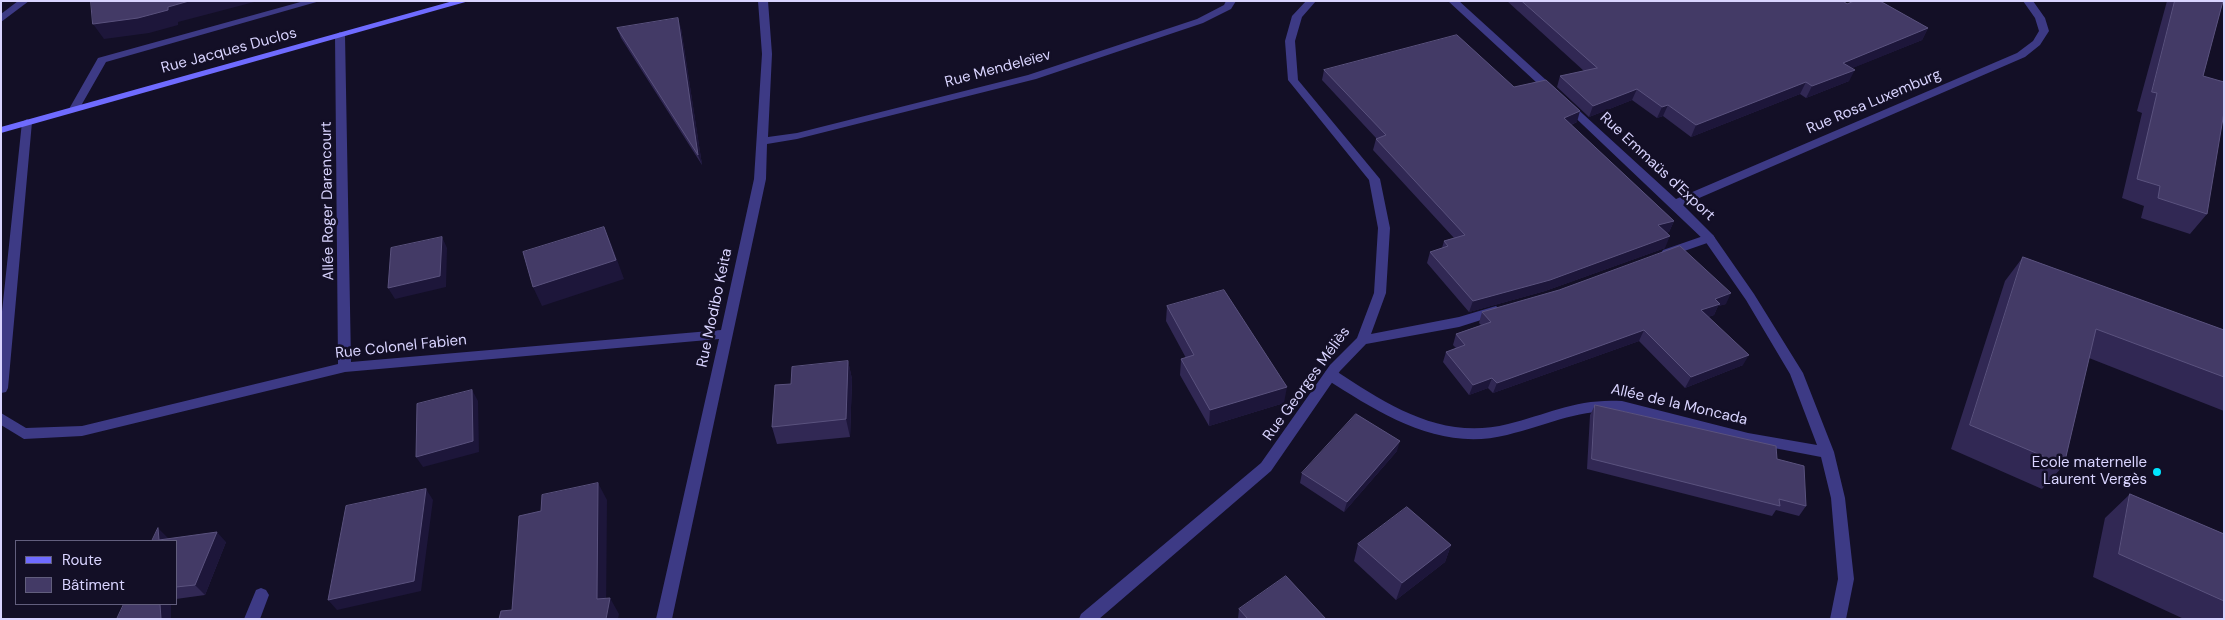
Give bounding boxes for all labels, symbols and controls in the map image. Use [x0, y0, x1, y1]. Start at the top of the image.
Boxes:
street label: Rue Jacques Duclos [159, 24, 299, 78]
street label: Rue Mendeleïev [943, 46, 1053, 92]
street label: Rue Rosa Luxemburg [1804, 66, 1944, 138]
street label: Rue Emmaüs d'Export [1596, 109, 1718, 225]
street label: Allée Roger Darencourt [318, 121, 338, 281]
street label: Rue Modibo Keita [694, 247, 736, 369]
street label: Rue Georges Méliès [1260, 324, 1354, 444]
street label: Rue Colonel Fabien [334, 331, 468, 363]
street label: Allée de la Moncada [1609, 381, 1749, 429]
place label: Ecole maternelle Laurent Vergès [2032, 454, 2147, 489]
marker: Ecole maternelle Laurent Vergès [2151, 466, 2163, 478]
legend [15, 540, 178, 605]
text: Route [62, 550, 102, 570]
text: Bâtiment [62, 575, 125, 595]

